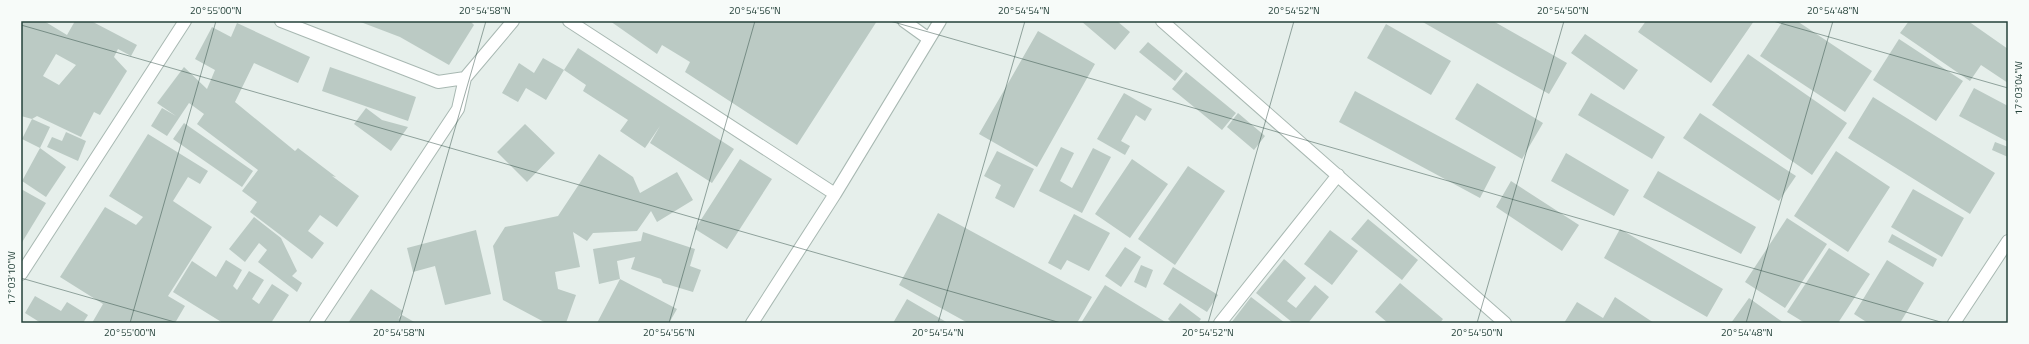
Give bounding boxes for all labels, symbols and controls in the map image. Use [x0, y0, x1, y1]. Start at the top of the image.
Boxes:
text: 20°55'00"N [190, 3, 242, 18]
text: 20°54'58"N [459, 3, 511, 18]
text: 20°54'56"N [729, 3, 781, 18]
text: 20°54'54"N [998, 3, 1050, 18]
text: 20°54'52"N [1268, 3, 1320, 18]
text: 20°54'50"N [1537, 3, 1589, 18]
text: 20°54'48"N [1807, 3, 1859, 18]
text: 17°03'04"W [2011, 61, 2026, 115]
text: 17°03'10"W [4, 251, 19, 305]
text: 20°55'00"N [104, 325, 156, 340]
text: 20°54'58"N [373, 325, 425, 340]
text: 20°54'56"N [643, 325, 695, 340]
text: 20°54'54"N [912, 325, 964, 340]
text: 20°54'52"N [1182, 325, 1234, 340]
text: 20°54'50"N [1451, 325, 1503, 340]
text: 20°54'48"N [1721, 325, 1773, 340]

